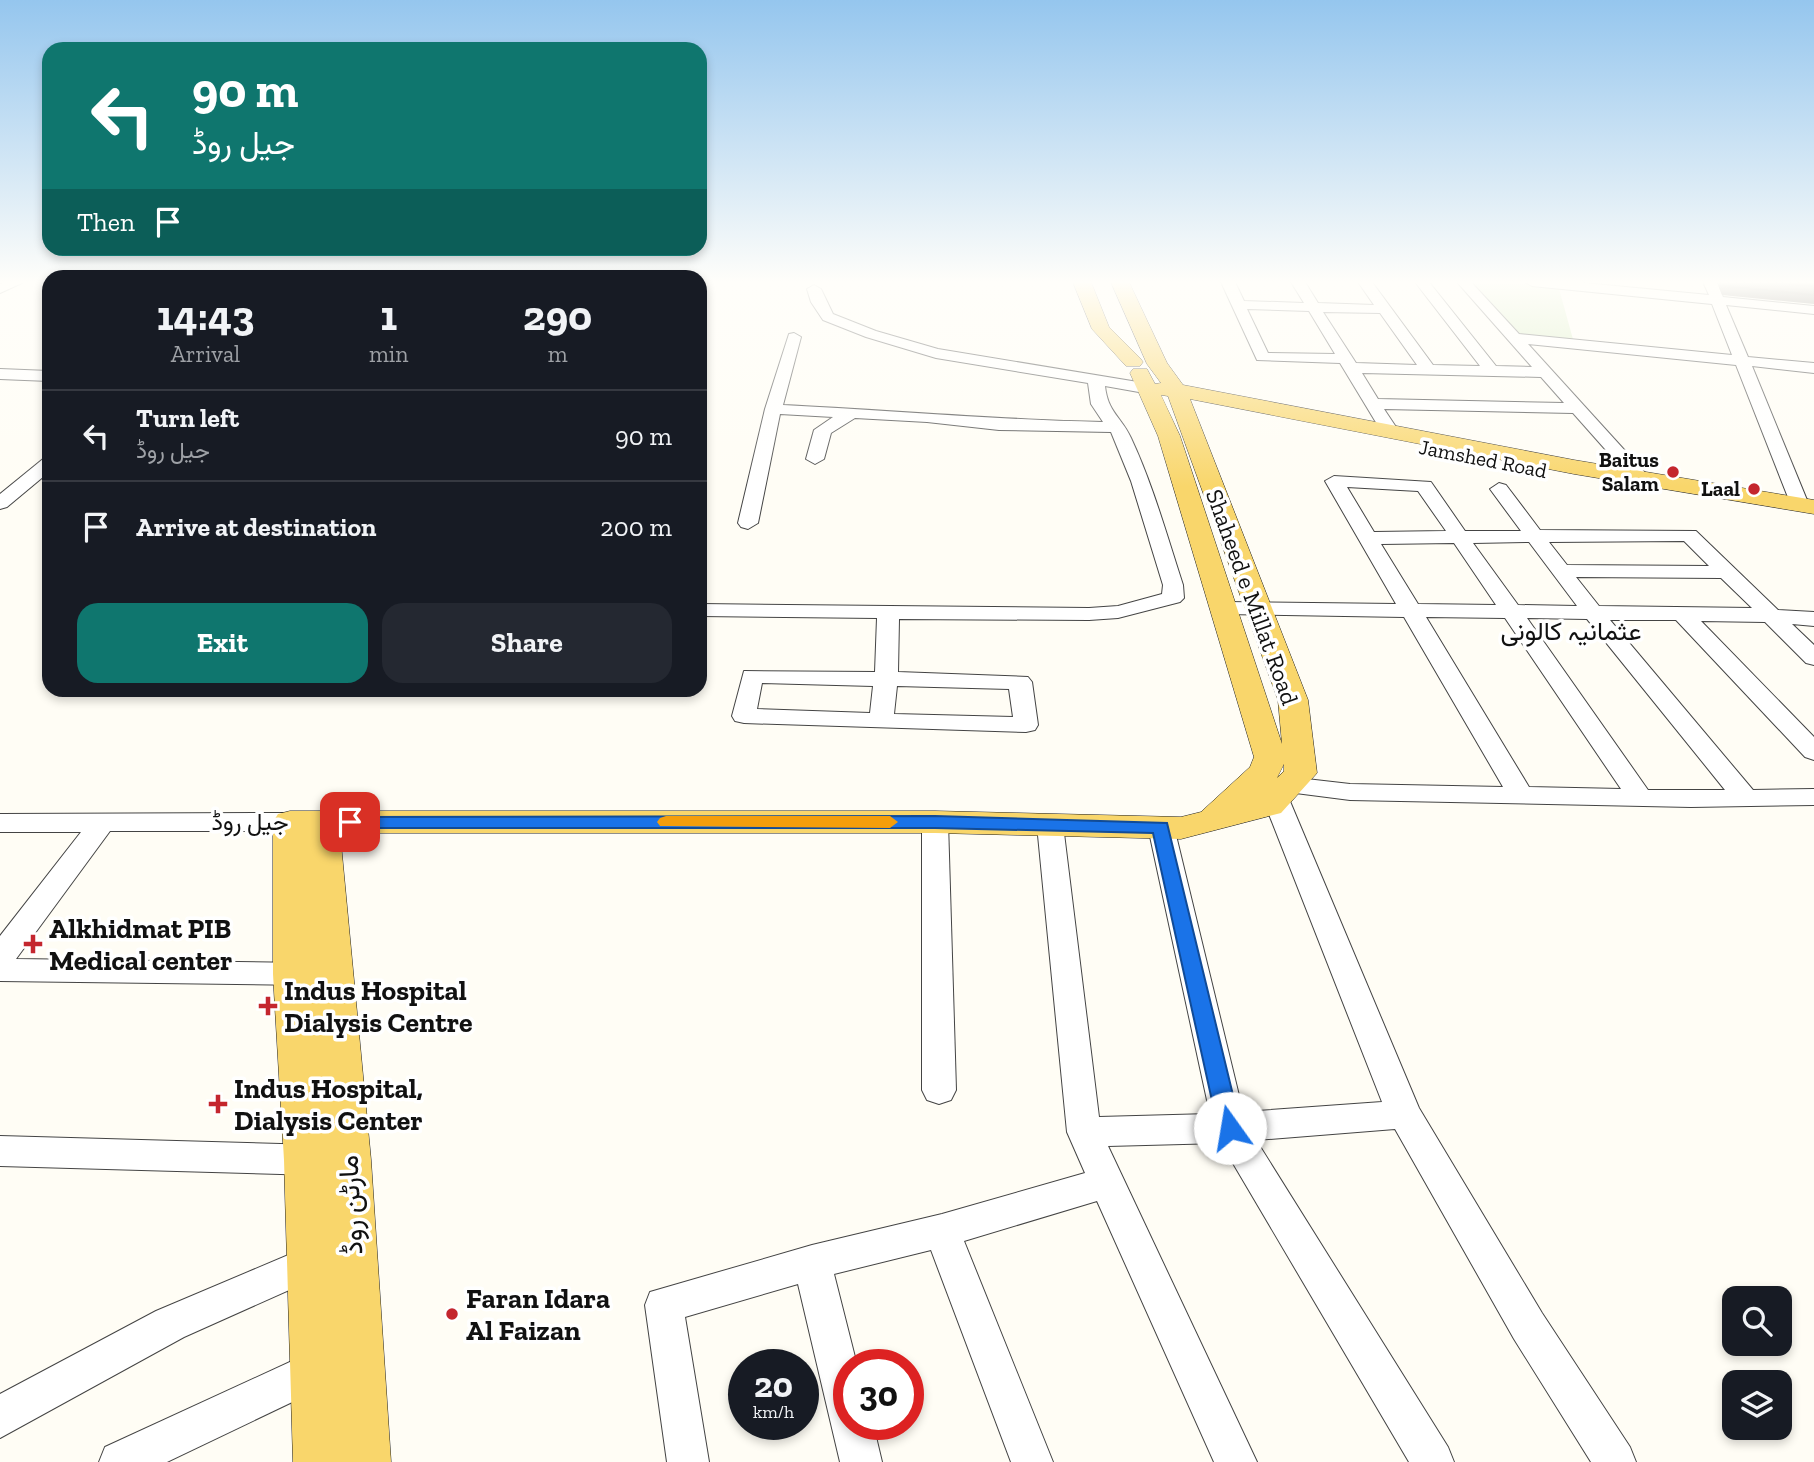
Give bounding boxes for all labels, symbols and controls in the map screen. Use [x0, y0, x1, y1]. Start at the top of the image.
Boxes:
text: 90 m [192, 61, 299, 120]
icon: left [77, 70, 168, 161]
text: جیل روڈ [192, 124, 295, 162]
icon: arrive [149, 203, 187, 241]
text: Then [77, 206, 135, 238]
text: 14:43 [157, 290, 254, 341]
text: 1 [380, 290, 397, 341]
text: 290 [523, 290, 592, 341]
text: Arrival [171, 340, 240, 368]
text: min [369, 340, 408, 368]
text: m [548, 340, 568, 368]
text: Turn left [136, 402, 239, 434]
icon: left [77, 417, 115, 455]
text: 90 m [615, 420, 672, 452]
street label: Jamshed Road [1417, 434, 1550, 483]
text: جیل روڈ [136, 436, 210, 464]
place label: Baitus Salam [1599, 447, 1660, 496]
marker: Baitus Salam [1665, 464, 1681, 480]
place label: Laal [1701, 476, 1740, 501]
marker: Laal [1746, 481, 1762, 497]
street label: Shaheed e Millat Road [1200, 485, 1305, 709]
icon: arrive [77, 508, 115, 546]
text: Arrive at destination [136, 511, 376, 543]
text: 200 m [600, 511, 672, 543]
button: Exit [77, 603, 368, 683]
button: Share [382, 603, 672, 683]
district label: عثمانیہ کالونی [1500, 615, 1642, 647]
pin [320, 792, 380, 852]
icon: arrive [331, 803, 369, 841]
street label: جیل روڈ [211, 807, 289, 837]
place label: Alkhidmat PIB Medical center [49, 912, 232, 977]
marker: Alkhidmat PIB Medical center [23, 934, 43, 954]
place label: Indus Hospital Dialysis Centre [284, 974, 473, 1039]
marker: Indus Hospital Dialysis Centre [258, 996, 278, 1016]
place label: Indus Hospital, Dialysis Center [234, 1072, 423, 1137]
position arrow [1193, 1091, 1267, 1165]
marker: Indus Hospital, Dialysis Center [208, 1094, 228, 1114]
street label: مارٹن روڈ [331, 1154, 371, 1256]
place label: Faran Idara Al Faizan [466, 1282, 610, 1347]
map controls [1722, 1286, 1792, 1440]
button: search [1722, 1286, 1792, 1356]
marker: Faran Idara Al Faizan [444, 1306, 460, 1322]
speed limit sign: 30 [833, 1349, 924, 1440]
text: 20 [754, 1364, 793, 1406]
button: layers [1722, 1370, 1792, 1440]
text: km/h [753, 1401, 794, 1423]

